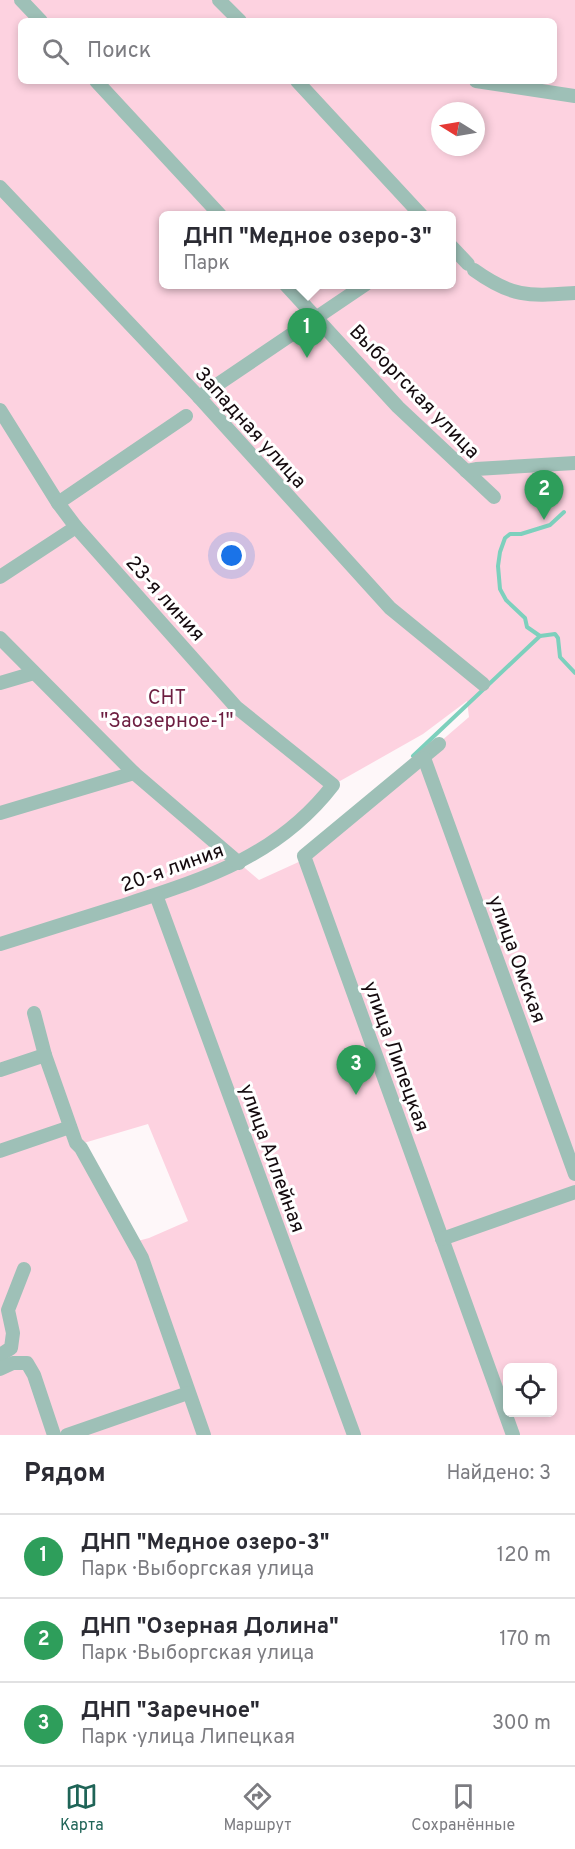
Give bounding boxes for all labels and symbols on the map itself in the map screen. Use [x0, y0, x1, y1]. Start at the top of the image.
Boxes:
north arrow [431, 102, 485, 156]
pin: 1 [288, 308, 326, 358]
street label: Выборгская улица [343, 320, 484, 465]
street label: Западная улица [188, 362, 311, 495]
pin: 2 [524, 470, 564, 520]
your location [217, 541, 246, 570]
street label: 23-я линия [119, 551, 210, 648]
park label: СНТ "Заозерное-1" [100, 686, 234, 735]
street label: 20-я линия [118, 838, 228, 900]
street label: улица Омская [481, 892, 551, 1027]
street label: улица Липецкая [356, 978, 434, 1135]
pin: 3 [336, 1046, 376, 1095]
street label: улица Аллейная [232, 1081, 310, 1237]

